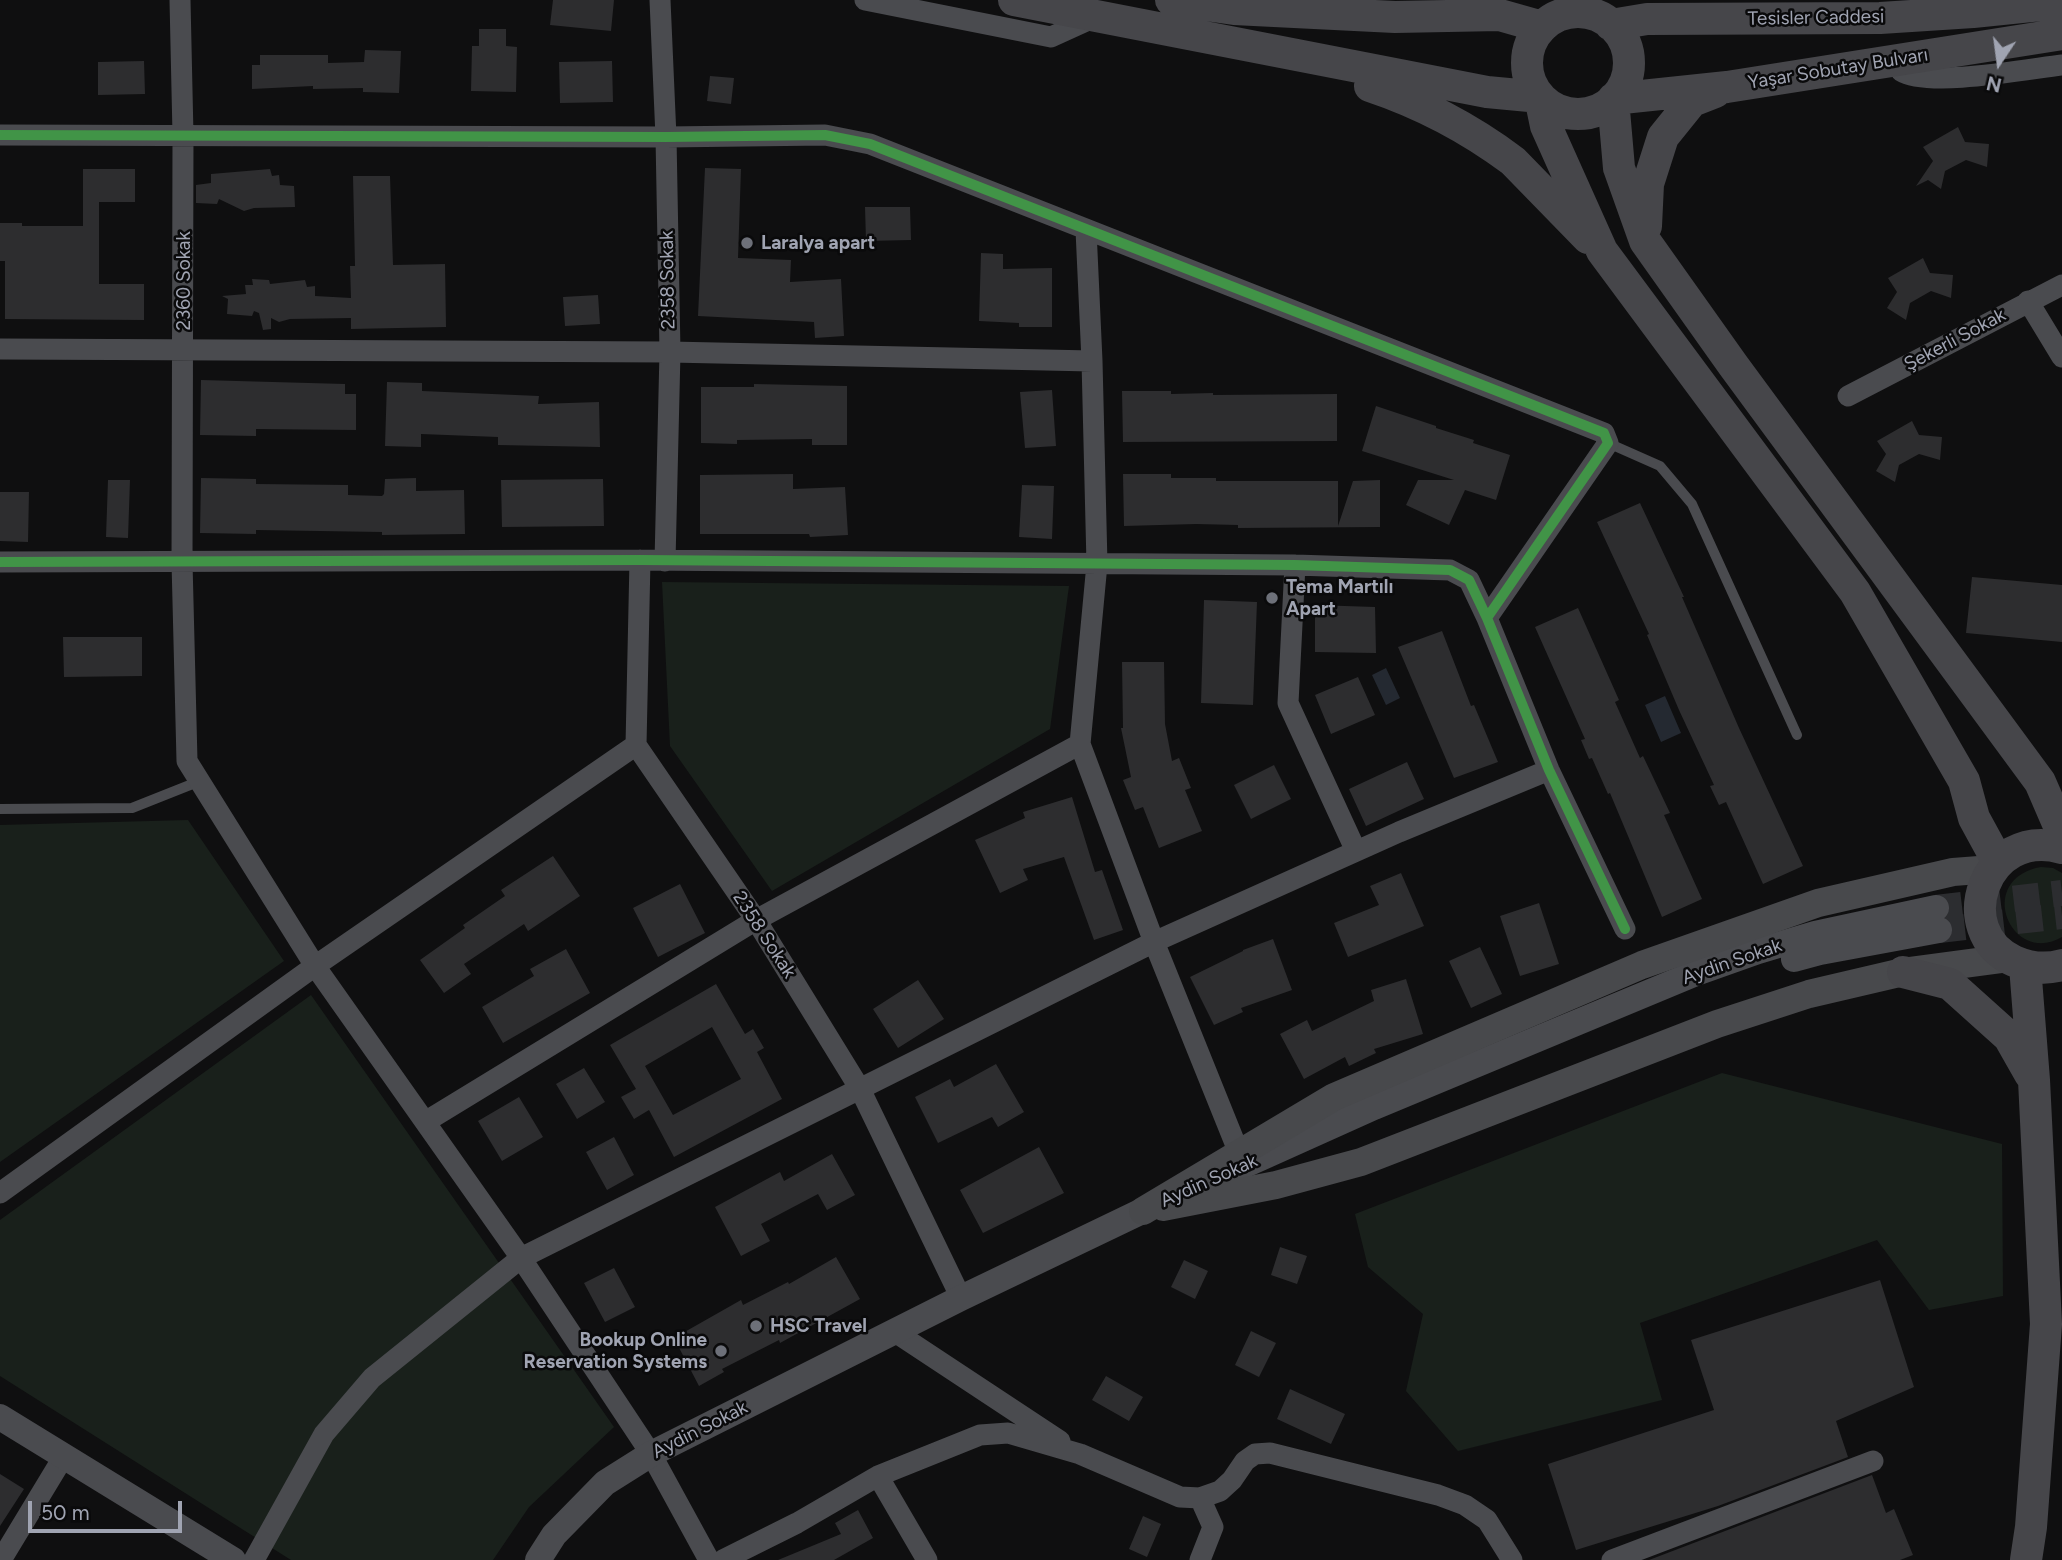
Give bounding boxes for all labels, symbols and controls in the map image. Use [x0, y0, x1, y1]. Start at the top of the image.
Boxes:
street label: Tesisler Caddesi [1747, 5, 1885, 31]
north arrow [1964, 28, 2034, 98]
street label: Yaşar Sobutay Bulvarı [1746, 43, 1930, 95]
text: N [1984, 71, 2004, 97]
street label: 2358 Sokak [656, 230, 680, 330]
street label: 2360 Sokak [173, 231, 195, 331]
place label: Laralya apart [761, 232, 875, 254]
marker: Laralya apart [739, 235, 755, 251]
street label: Şekerli Sokak [1900, 304, 2010, 376]
place label: Tema Martılı Apart [1286, 576, 1393, 620]
marker: Tema Martılı Apart [1264, 590, 1280, 606]
street label: 2358 Sokak [728, 887, 800, 983]
street label: Aydin Sokak [1679, 934, 1785, 990]
street label: Aydin Sokak [1157, 1149, 1261, 1213]
place label: HSC Travel [770, 1315, 867, 1337]
marker: HSC Travel [748, 1318, 764, 1334]
place label: Bookup Online Reservation Systems [524, 1329, 707, 1373]
marker: Bookup Online Reservation Systems [713, 1343, 729, 1359]
street label: Aydin Sokak [649, 1396, 751, 1464]
scale bar [32, 1486, 186, 1530]
text: 50 m [41, 1500, 90, 1525]

